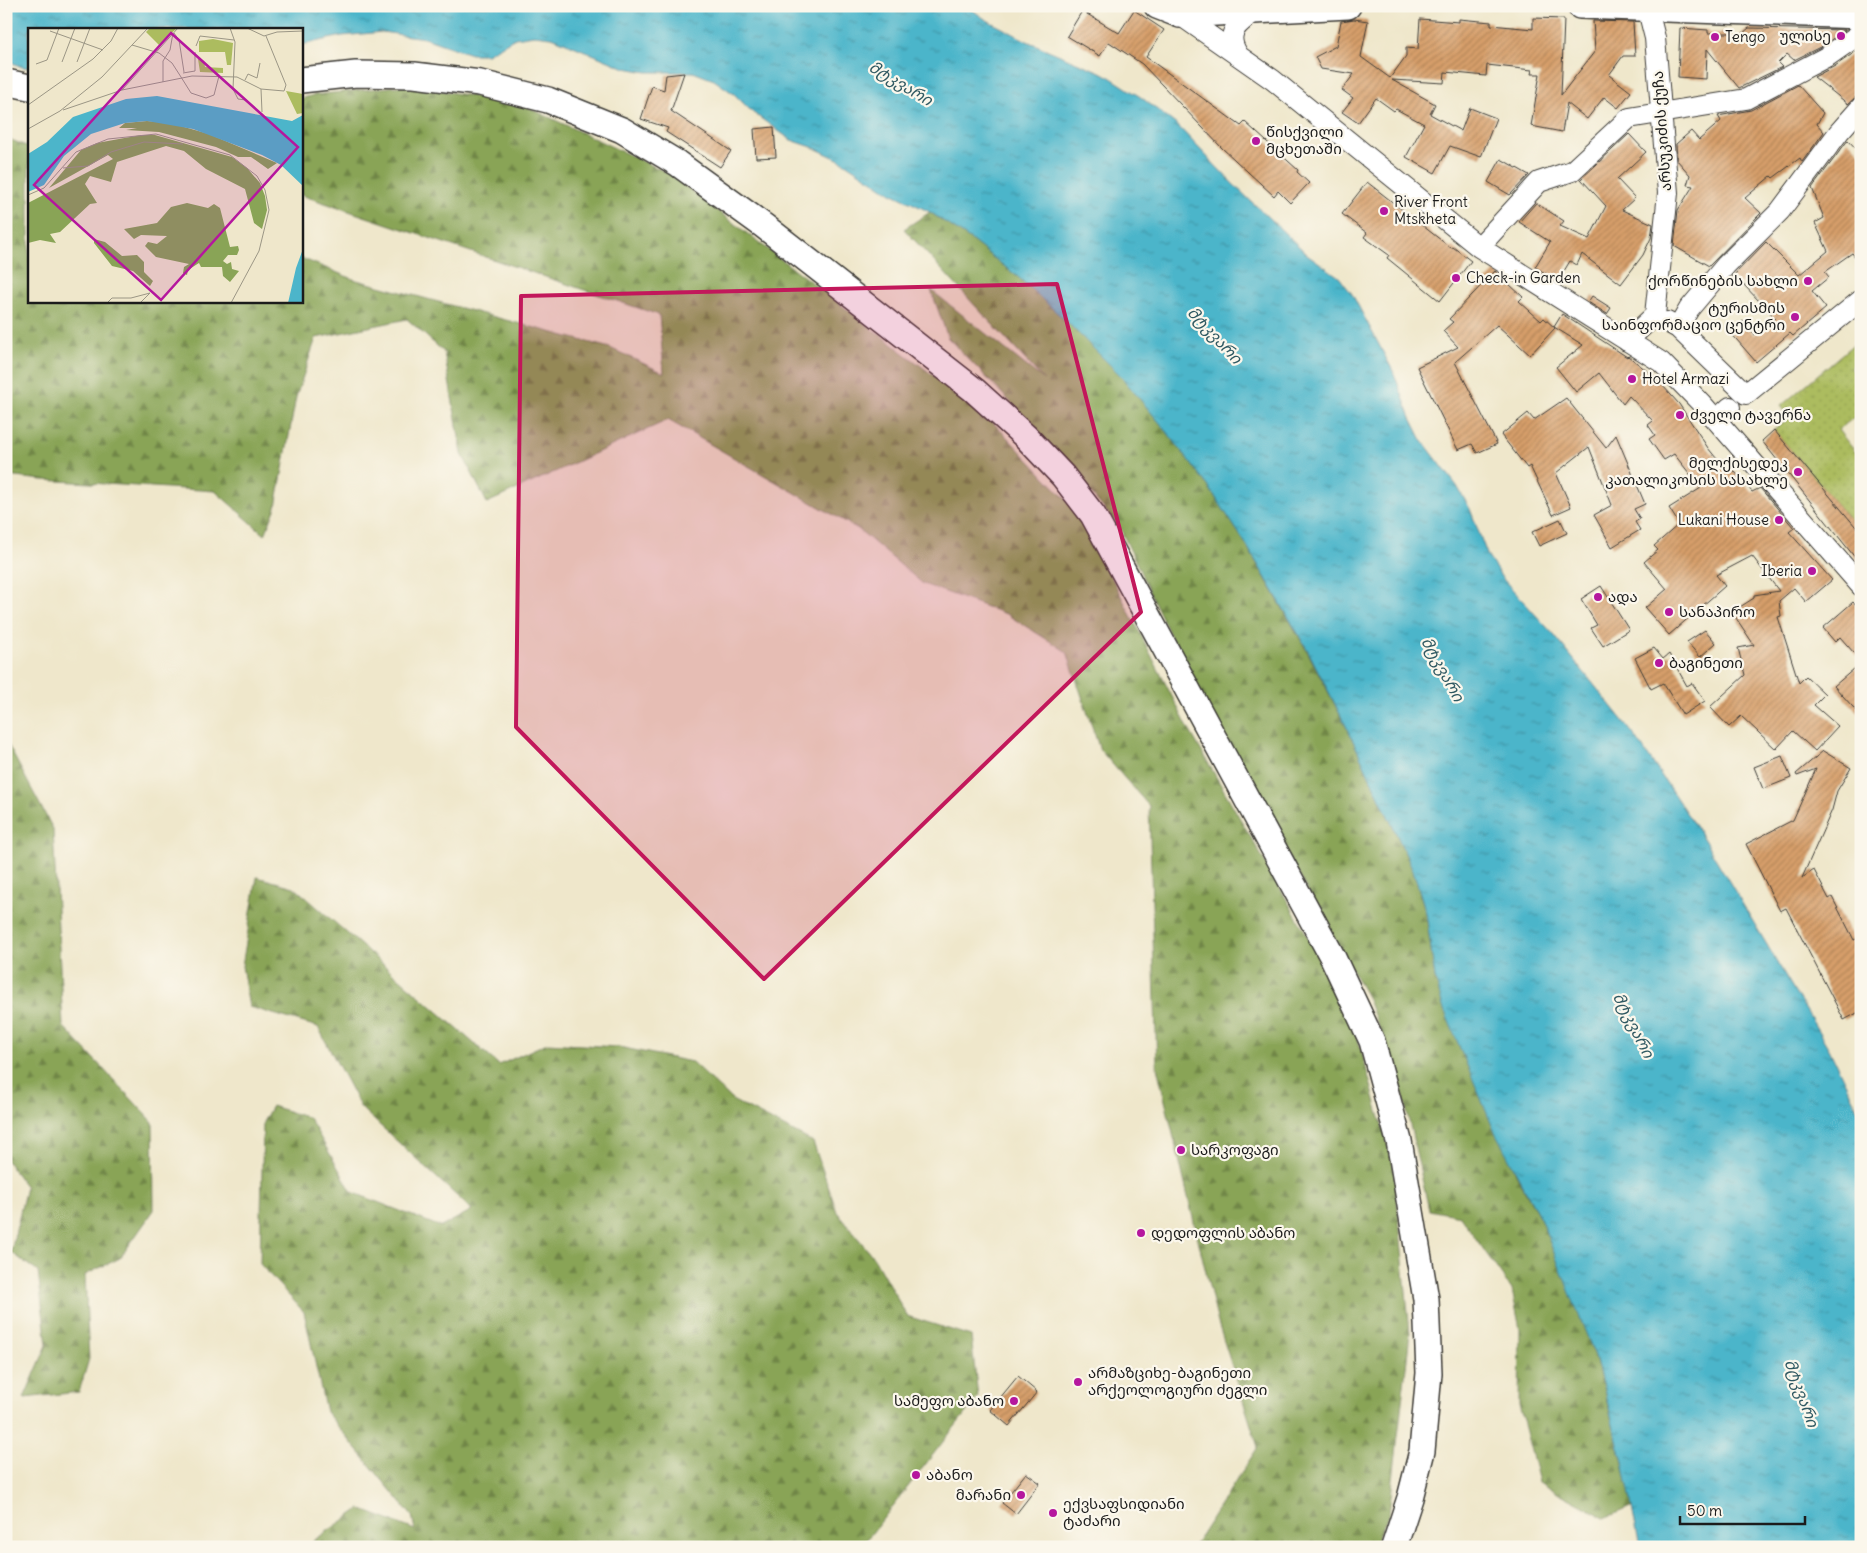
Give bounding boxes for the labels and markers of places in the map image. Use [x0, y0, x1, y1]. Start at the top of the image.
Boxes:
place label: ულისე [1779, 26, 1831, 45]
place label: Tengo [1725, 27, 1765, 46]
marker: ულისე [1835, 30, 1847, 42]
marker: Tengo [1709, 31, 1721, 43]
place label: წისქვილი მცხეთაში [1266, 122, 1343, 158]
marker: წისქვილი მცხეთაში [1250, 135, 1262, 147]
place label: River Front Mtskheta [1394, 192, 1468, 228]
marker: River Front Mtskheta [1378, 205, 1390, 217]
place label: Check-in Garden [1466, 268, 1581, 287]
place label: ქორწინების სახლი [1648, 271, 1798, 290]
marker: Check-in Garden [1450, 272, 1462, 284]
marker: ქორწინების სახლი [1802, 275, 1814, 287]
place label: ტურისმის საინფორმაციო ცენტრი [1602, 298, 1785, 334]
marker: ტურისმის საინფორმაციო ცენტრი [1789, 311, 1801, 323]
place label: Hotel Armazi [1642, 369, 1729, 388]
marker: Hotel Armazi [1626, 373, 1638, 385]
place label: ძველი ტავერნა [1690, 405, 1811, 424]
marker: ძველი ტავერნა [1674, 409, 1686, 421]
place label: მელქისედეკ კათალიკოსის სასახლე [1605, 453, 1788, 489]
marker: მელქისედეკ კათალიკოსის სასახლე [1792, 466, 1804, 478]
place label: Lukani House [1678, 510, 1769, 529]
marker: Lukani House [1773, 514, 1785, 526]
place label: Iberia [1761, 561, 1802, 580]
marker: Iberia [1806, 565, 1818, 577]
place label: ადა [1608, 587, 1638, 606]
marker: ადა [1592, 591, 1604, 603]
place label: სანაპირო [1679, 602, 1755, 621]
marker: სანაპირო [1663, 606, 1675, 618]
place label: ბაგინეთი [1669, 653, 1743, 672]
marker: ბაგინეთი [1653, 657, 1665, 669]
place label: სარკოფაგი [1191, 1140, 1279, 1159]
marker: სარკოფაგი [1175, 1144, 1187, 1156]
place label: დედოფლის აბანო [1151, 1223, 1295, 1242]
marker: დედოფლის აბანო [1135, 1227, 1147, 1239]
place label: არმაზციხე-ბაგინეთი არქეოლოგიური ძეგლი [1088, 1363, 1267, 1399]
marker: არმაზციხე-ბაგინეთი არქეოლოგიური ძეგლი [1072, 1376, 1084, 1388]
place label: სამეფო აბანო [894, 1391, 1004, 1410]
marker: სამეფო აბანო [1008, 1395, 1020, 1407]
place label: აბანო [926, 1465, 973, 1484]
marker: აბანო [910, 1469, 922, 1481]
place label: მარანი [956, 1485, 1011, 1504]
marker: მარანი [1015, 1489, 1027, 1501]
place label: ექვსაფსიდიანი ტაძარი [1063, 1494, 1185, 1530]
marker: ექვსაფსიდიანი ტაძარი [1047, 1507, 1059, 1519]

